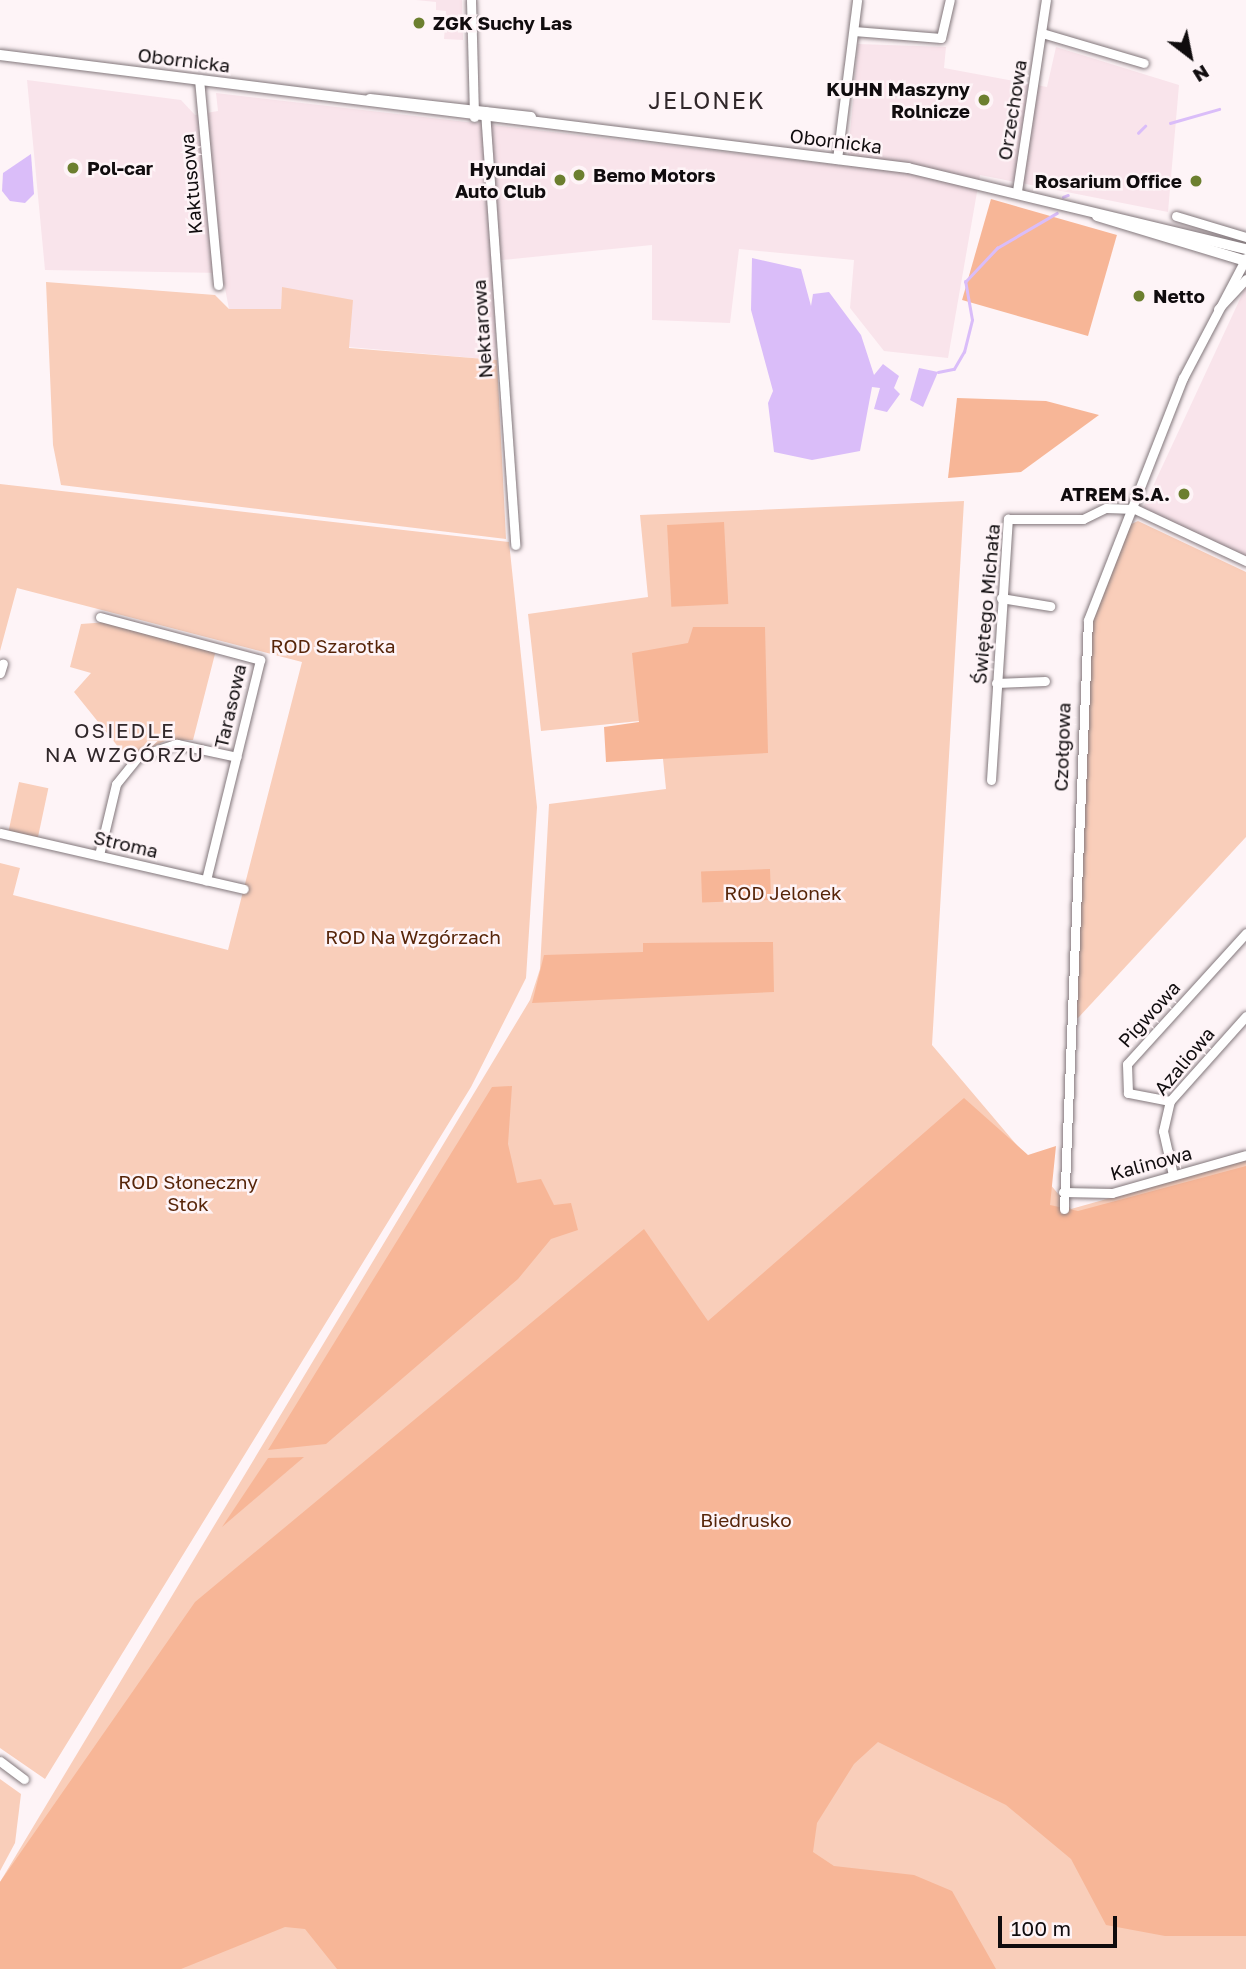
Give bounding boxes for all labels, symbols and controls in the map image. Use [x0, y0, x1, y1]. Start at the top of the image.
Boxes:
place label: ZGK Suchy Las [433, 12, 572, 34]
marker: ZGK Suchy Las [411, 15, 427, 31]
north arrow [1155, 21, 1225, 91]
street label: Obornicka [136, 43, 232, 77]
street label: Orzechowa [993, 58, 1031, 162]
text: N [1189, 61, 1214, 88]
place label: KUHN Maszyny Rolnicze [826, 78, 970, 122]
district label: JELONEK [649, 86, 765, 114]
marker: KUHN Maszyny Rolnicze [976, 92, 992, 108]
street label: Obornicka [788, 124, 884, 158]
street label: Kaktusowa [175, 133, 207, 235]
place label: Pol-car [87, 157, 153, 179]
place label: Hyundai Auto Club [455, 158, 546, 202]
marker: Pol-car [65, 160, 81, 176]
place label: Bemo Motors [593, 164, 716, 186]
marker: Bemo Motors [571, 167, 587, 183]
place label: Rosarium Office [1035, 170, 1182, 192]
marker: Hyundai Auto Club [552, 172, 568, 188]
marker: Rosarium Office [1188, 173, 1204, 189]
street label: Nektarowa [467, 279, 497, 379]
place label: Netto [1153, 285, 1205, 307]
marker: Netto [1131, 288, 1147, 304]
place label: ATREM S.A. [1060, 483, 1170, 505]
marker: ATREM S.A. [1176, 486, 1192, 502]
street label: Świętego Michała [968, 523, 1004, 685]
park label: ROD Szarotka [271, 635, 395, 657]
street label: Tarasowa [209, 662, 251, 750]
street label: Czołgowa [1049, 702, 1075, 792]
district label: OSIEDLE NA WZGÓRZU [46, 717, 204, 767]
street label: Stroma [92, 826, 160, 862]
park label: ROD Jelonek [724, 882, 842, 904]
park label: ROD Na Wzgórzach [325, 926, 501, 948]
street label: Pigwowa [1113, 976, 1185, 1052]
street label: Azaliowa [1149, 1022, 1219, 1100]
street label: Kalinowa [1108, 1141, 1194, 1185]
park label: ROD Słoneczny Stok [118, 1171, 258, 1215]
park label: Biedrusko [700, 1509, 792, 1531]
scale bar [1001, 1902, 1120, 1946]
text: 100 m [1011, 1915, 1071, 1941]

